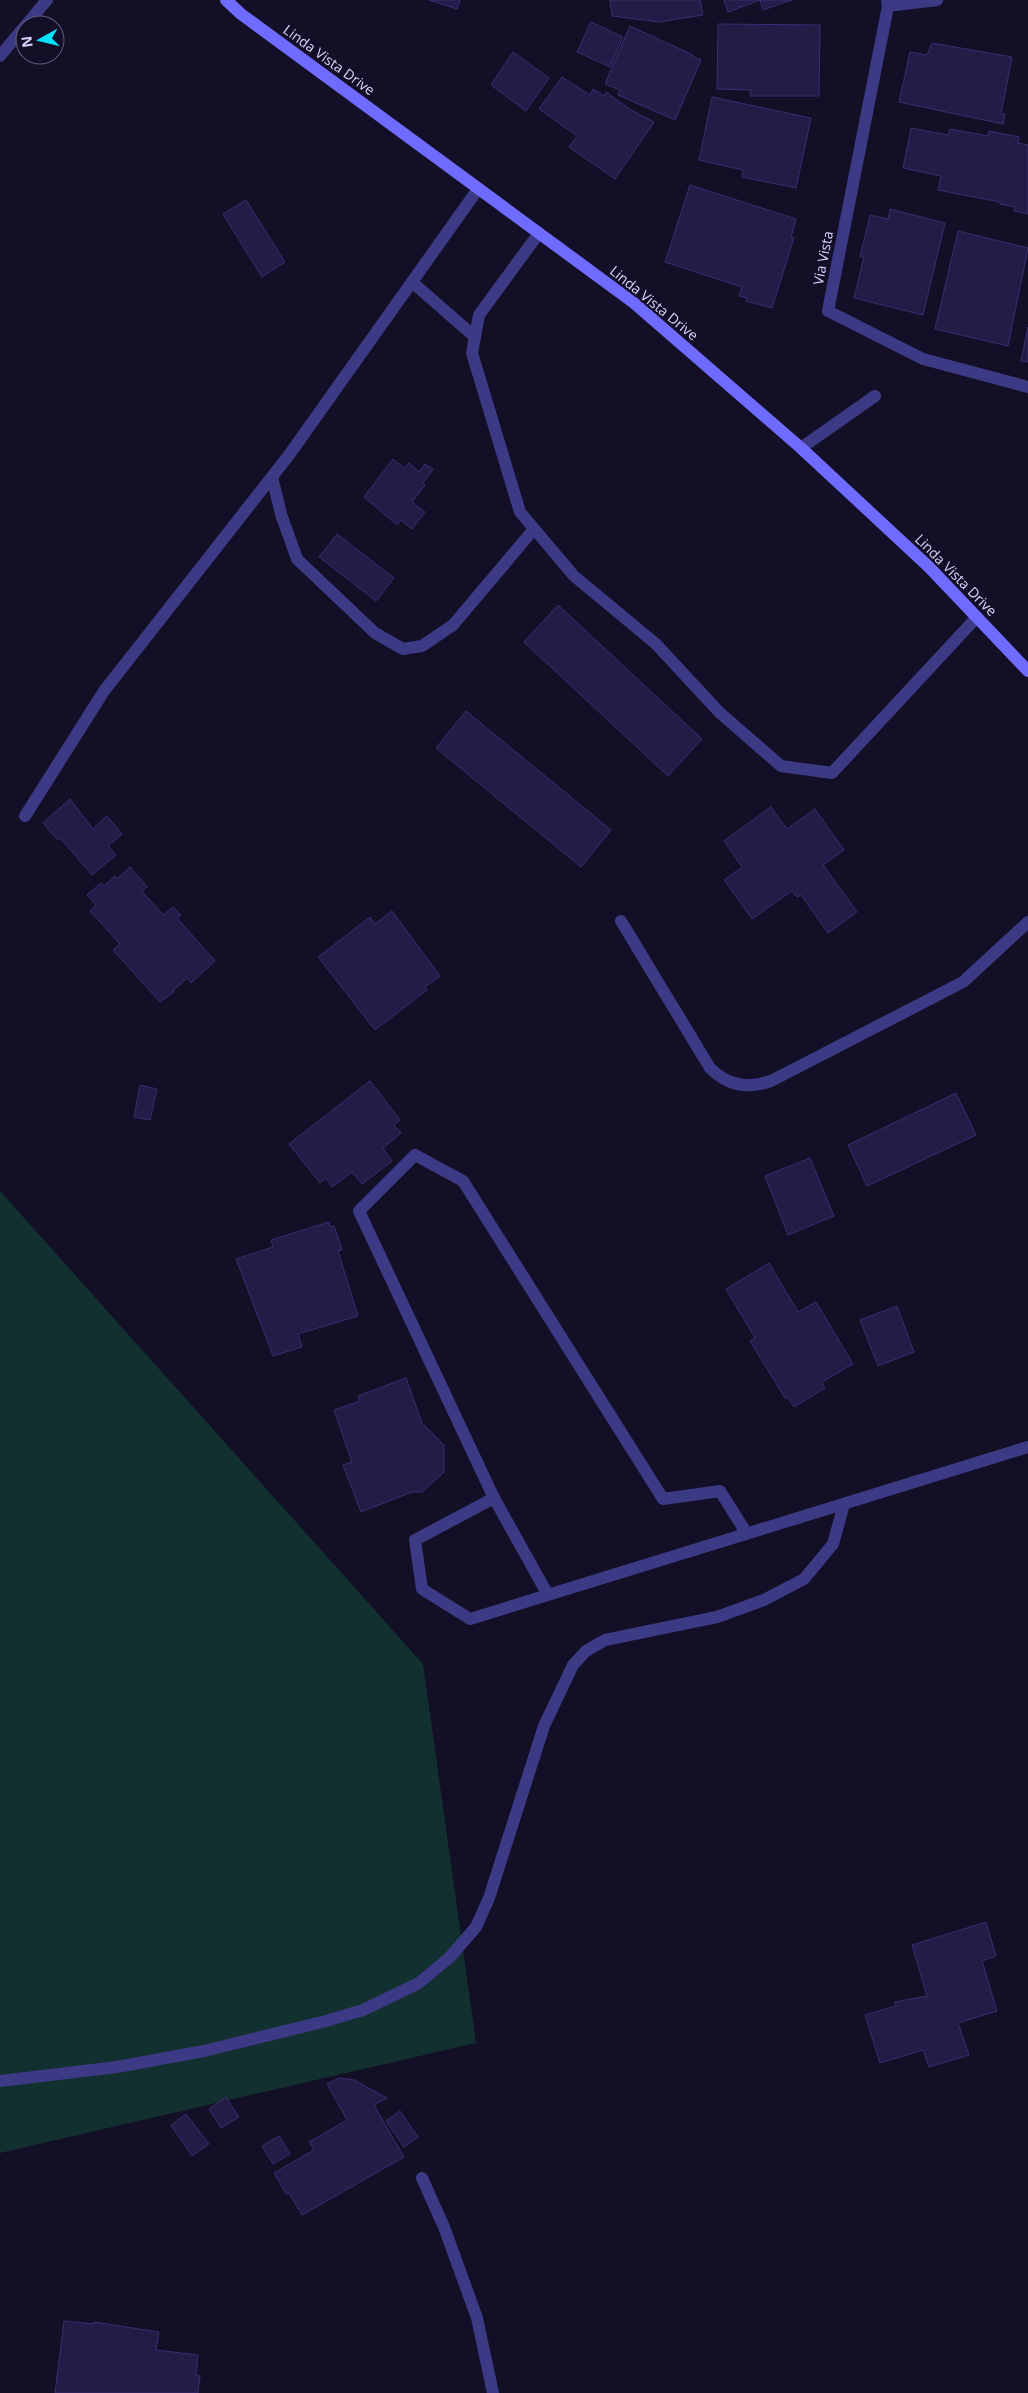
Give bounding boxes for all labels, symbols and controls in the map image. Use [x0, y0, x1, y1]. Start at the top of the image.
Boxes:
north arrow [15, 15, 65, 65]
street label: Linda Vista Drive [280, 20, 379, 99]
text: N [16, 35, 37, 49]
street label: Via Vista [808, 229, 837, 287]
street label: Linda Vista Drive [606, 261, 703, 344]
street label: Linda Vista Drive [911, 530, 1002, 620]

